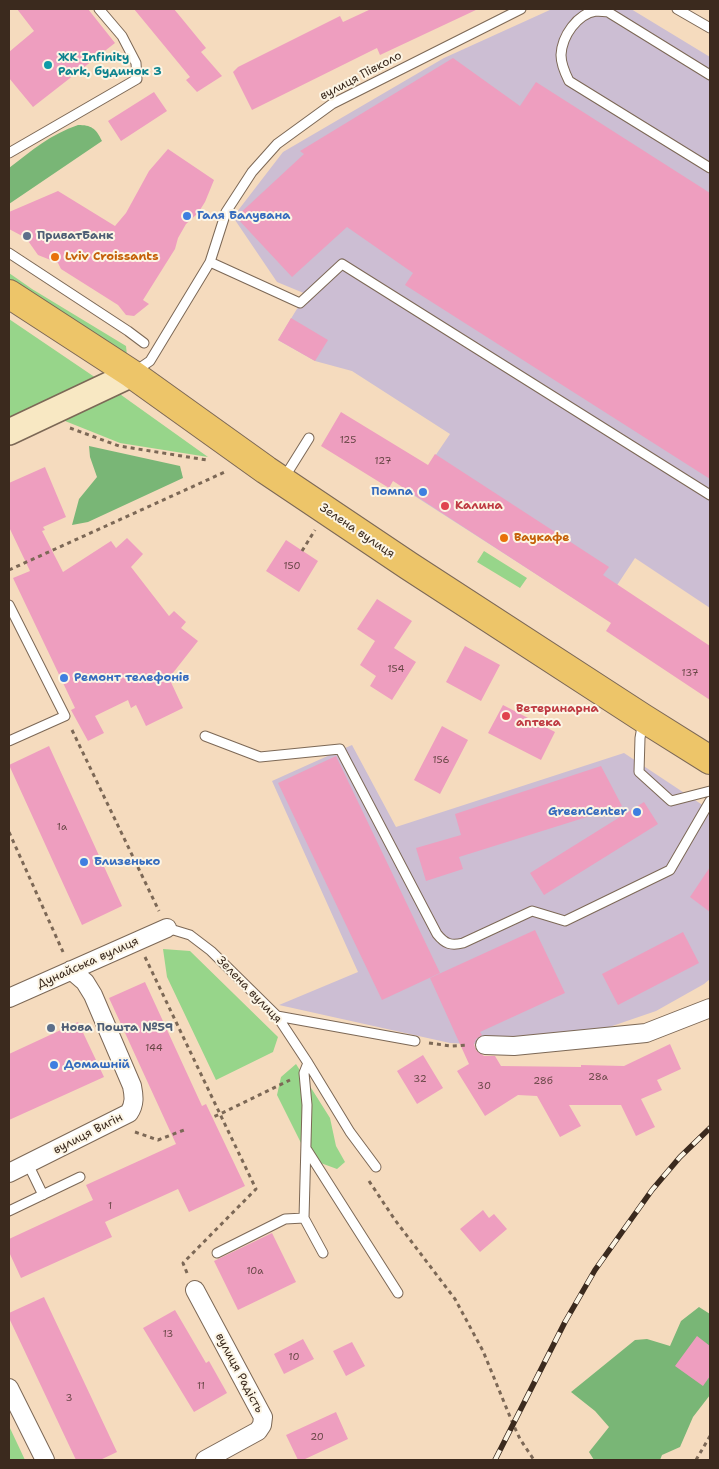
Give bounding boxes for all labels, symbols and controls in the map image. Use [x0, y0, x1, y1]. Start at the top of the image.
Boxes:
street label: вулиця Півколо [318, 48, 404, 104]
place label: ЖК Infinity Park, будинок 3 [58, 51, 162, 79]
marker: ЖК Infinity Park, будинок 3 [42, 59, 54, 71]
place label: Галя Балувана [197, 209, 290, 223]
marker: Галя Балувана [181, 210, 193, 222]
place label: ПриватБанк [37, 229, 113, 243]
marker: ПриватБанк [21, 230, 33, 242]
place label: Lviv Croissants [65, 250, 159, 264]
marker: Lviv Croissants [49, 251, 61, 263]
house number: 125 [340, 434, 356, 446]
house number: 127 [375, 455, 391, 467]
place label: Помпа [371, 485, 413, 499]
marker: Помпа [417, 486, 429, 498]
place label: Калина [455, 499, 503, 513]
marker: Калина [439, 500, 451, 512]
street label: Зелена вулиця [317, 501, 397, 561]
place label: Ваукафе [514, 531, 569, 545]
marker: Ваукафе [498, 532, 510, 544]
house number: 150 [283, 560, 301, 572]
house number: 154 [388, 663, 404, 675]
house number: 137 [682, 667, 698, 679]
place label: Ремонт телефонів [74, 671, 189, 685]
marker: Ремонт телефонів [58, 672, 70, 684]
place label: Ветеринарна аптека [516, 702, 599, 730]
marker: Ветеринарна аптека [500, 710, 512, 722]
house number: 156 [433, 754, 449, 766]
place label: GreenCenter [548, 805, 627, 819]
marker: GreenCenter [631, 806, 643, 818]
house number: 1а [57, 821, 67, 833]
place label: Близенько [94, 855, 160, 869]
marker: Близенько [78, 856, 90, 868]
street label: Дунайська вулиця [35, 934, 141, 992]
street label: Зелена вулиця [213, 954, 285, 1026]
place label: Нова Пошта №59 [61, 1021, 173, 1035]
marker: Нова Пошта №59 [45, 1022, 57, 1034]
house number: 144 [145, 1042, 163, 1054]
place label: Домашній [64, 1058, 130, 1072]
marker: Домашній [48, 1059, 60, 1071]
house number: 28а [588, 1071, 608, 1083]
house number: 32 [413, 1073, 427, 1085]
house number: 28б [533, 1075, 553, 1087]
house number: 30 [477, 1080, 491, 1092]
street label: вулиця Вигін [51, 1110, 125, 1158]
house number: 1 [108, 1200, 112, 1212]
house number: 10а [246, 1265, 264, 1277]
house number: 13 [163, 1328, 173, 1340]
street label: вулиця Радість [212, 1331, 266, 1415]
house number: 10 [289, 1351, 299, 1363]
house number: 11 [197, 1380, 205, 1392]
house number: 3 [66, 1392, 72, 1404]
house number: 20 [310, 1431, 324, 1443]

